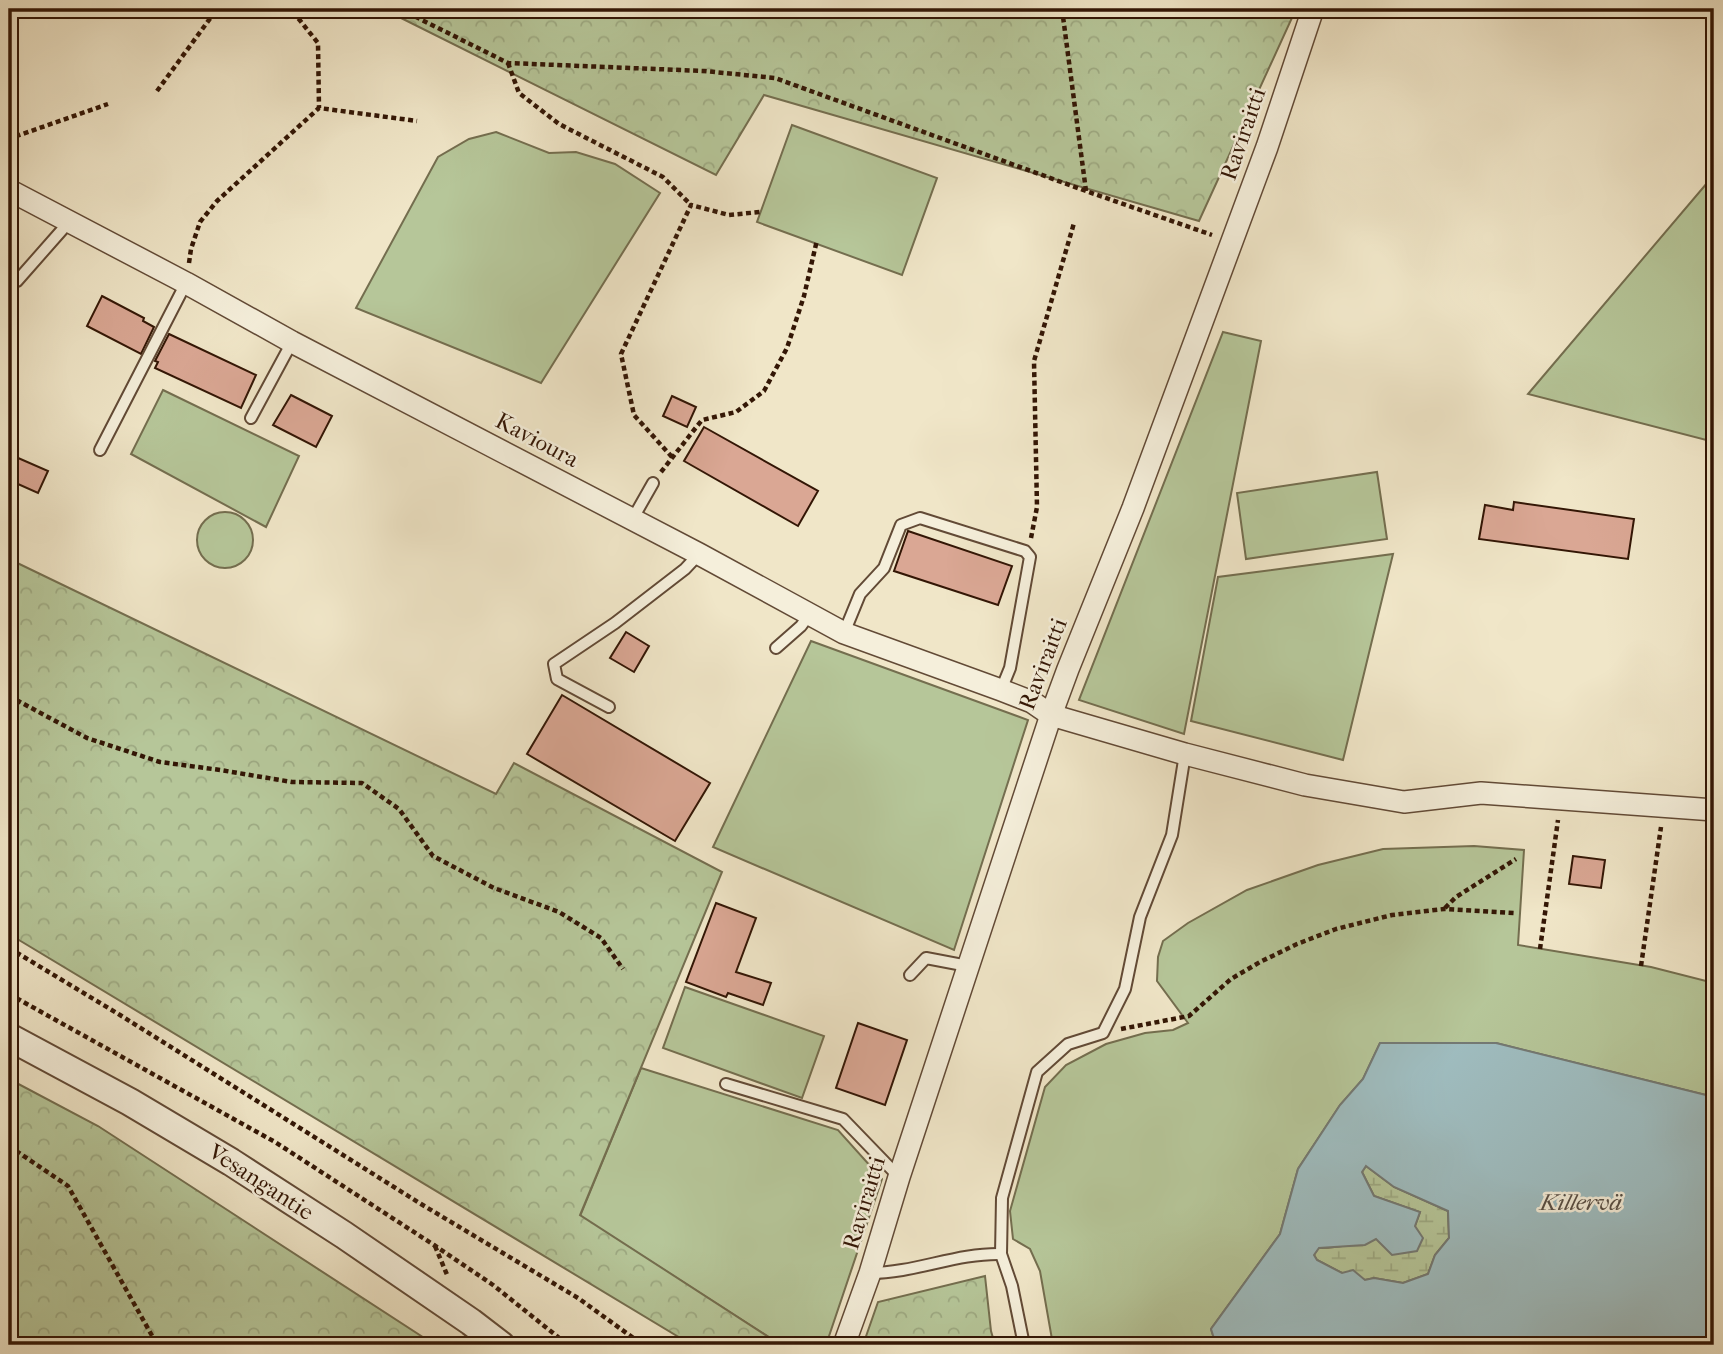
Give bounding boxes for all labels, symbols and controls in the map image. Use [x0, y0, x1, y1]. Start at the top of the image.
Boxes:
street label: Raviraitti [1215, 84, 1271, 184]
street label: Kavioura [491, 407, 584, 473]
street label: Raviraitti [1013, 614, 1073, 714]
street label: Vesangantie [203, 1137, 319, 1226]
street label: Raviraitti [837, 1153, 891, 1253]
water label: Killervä [1538, 1188, 1624, 1216]

